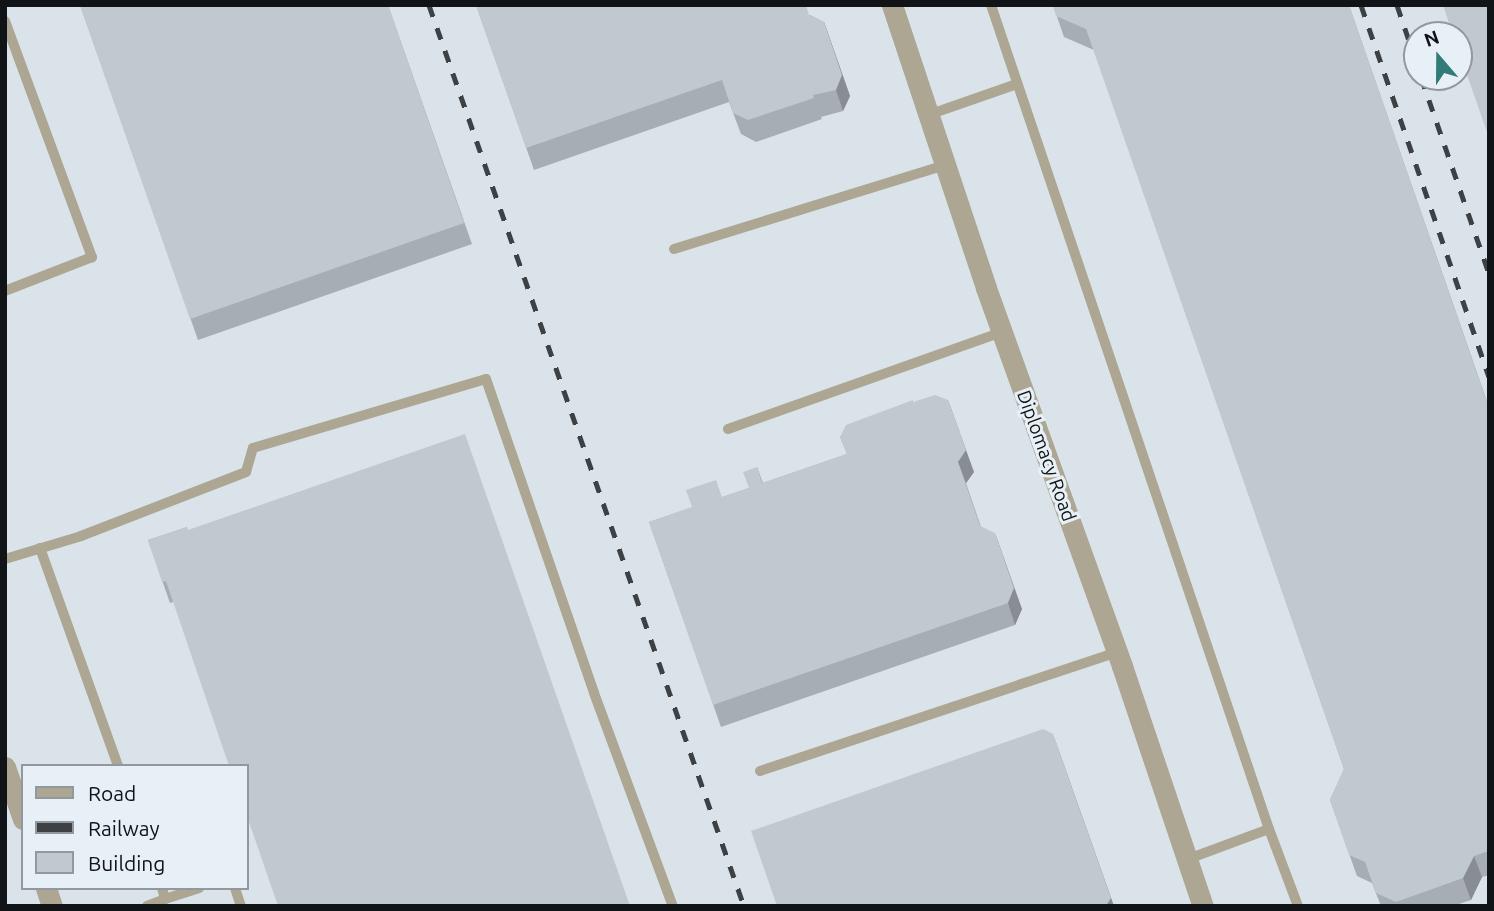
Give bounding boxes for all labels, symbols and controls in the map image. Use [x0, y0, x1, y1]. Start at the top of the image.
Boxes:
north arrow [1403, 21, 1473, 91]
text: N [1421, 25, 1442, 51]
street label: Diplomacy Road [1012, 387, 1080, 525]
legend [21, 764, 248, 890]
text: Road [88, 781, 136, 805]
text: Railway [88, 816, 160, 840]
text: Building [88, 851, 165, 875]

